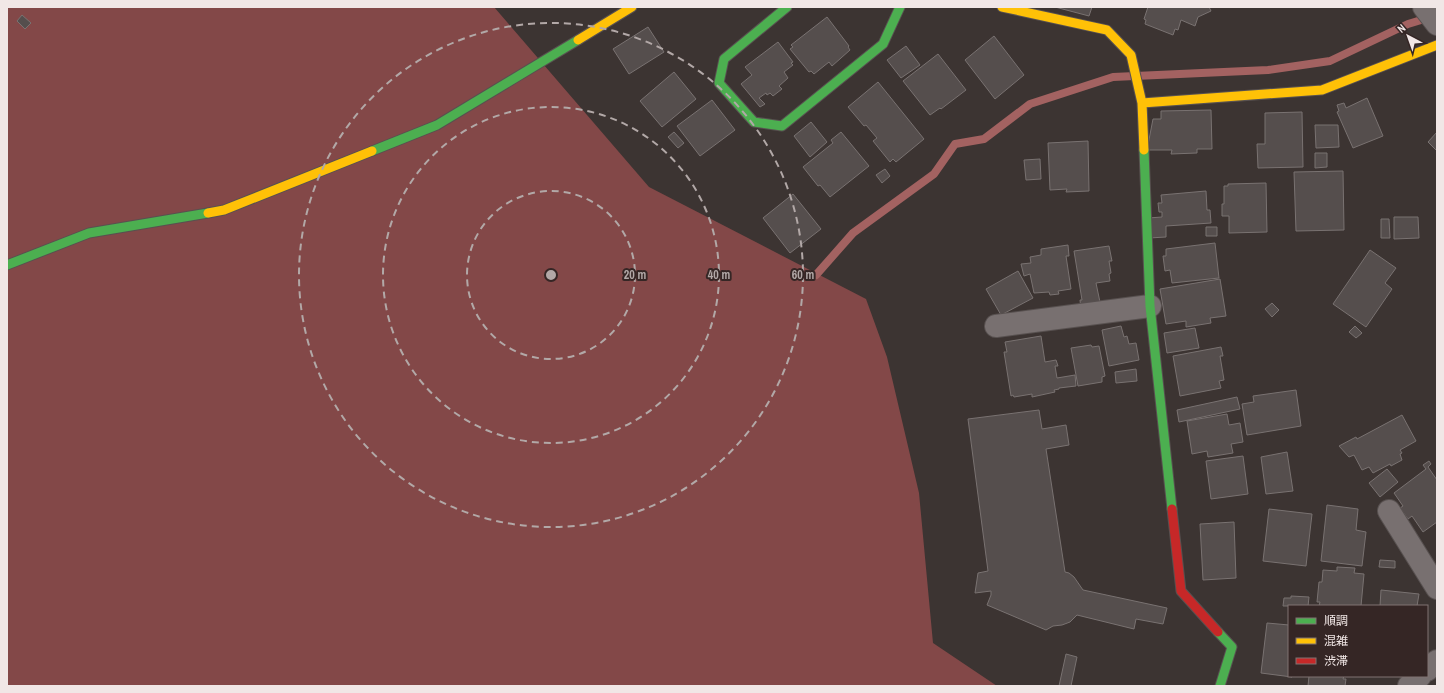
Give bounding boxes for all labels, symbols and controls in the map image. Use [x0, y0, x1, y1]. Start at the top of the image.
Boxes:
north arrow [1388, 16, 1428, 56]
text: N [1394, 21, 1408, 36]
text: 20 m [624, 267, 646, 283]
text: 40 m [708, 267, 730, 283]
text: 60 m [792, 267, 814, 283]
centre of rings [544, 268, 558, 282]
legend [1288, 605, 1428, 677]
text: 順調 [1324, 613, 1348, 629]
text: 混雑 [1324, 633, 1348, 649]
text: 渋滞 [1324, 653, 1348, 669]

